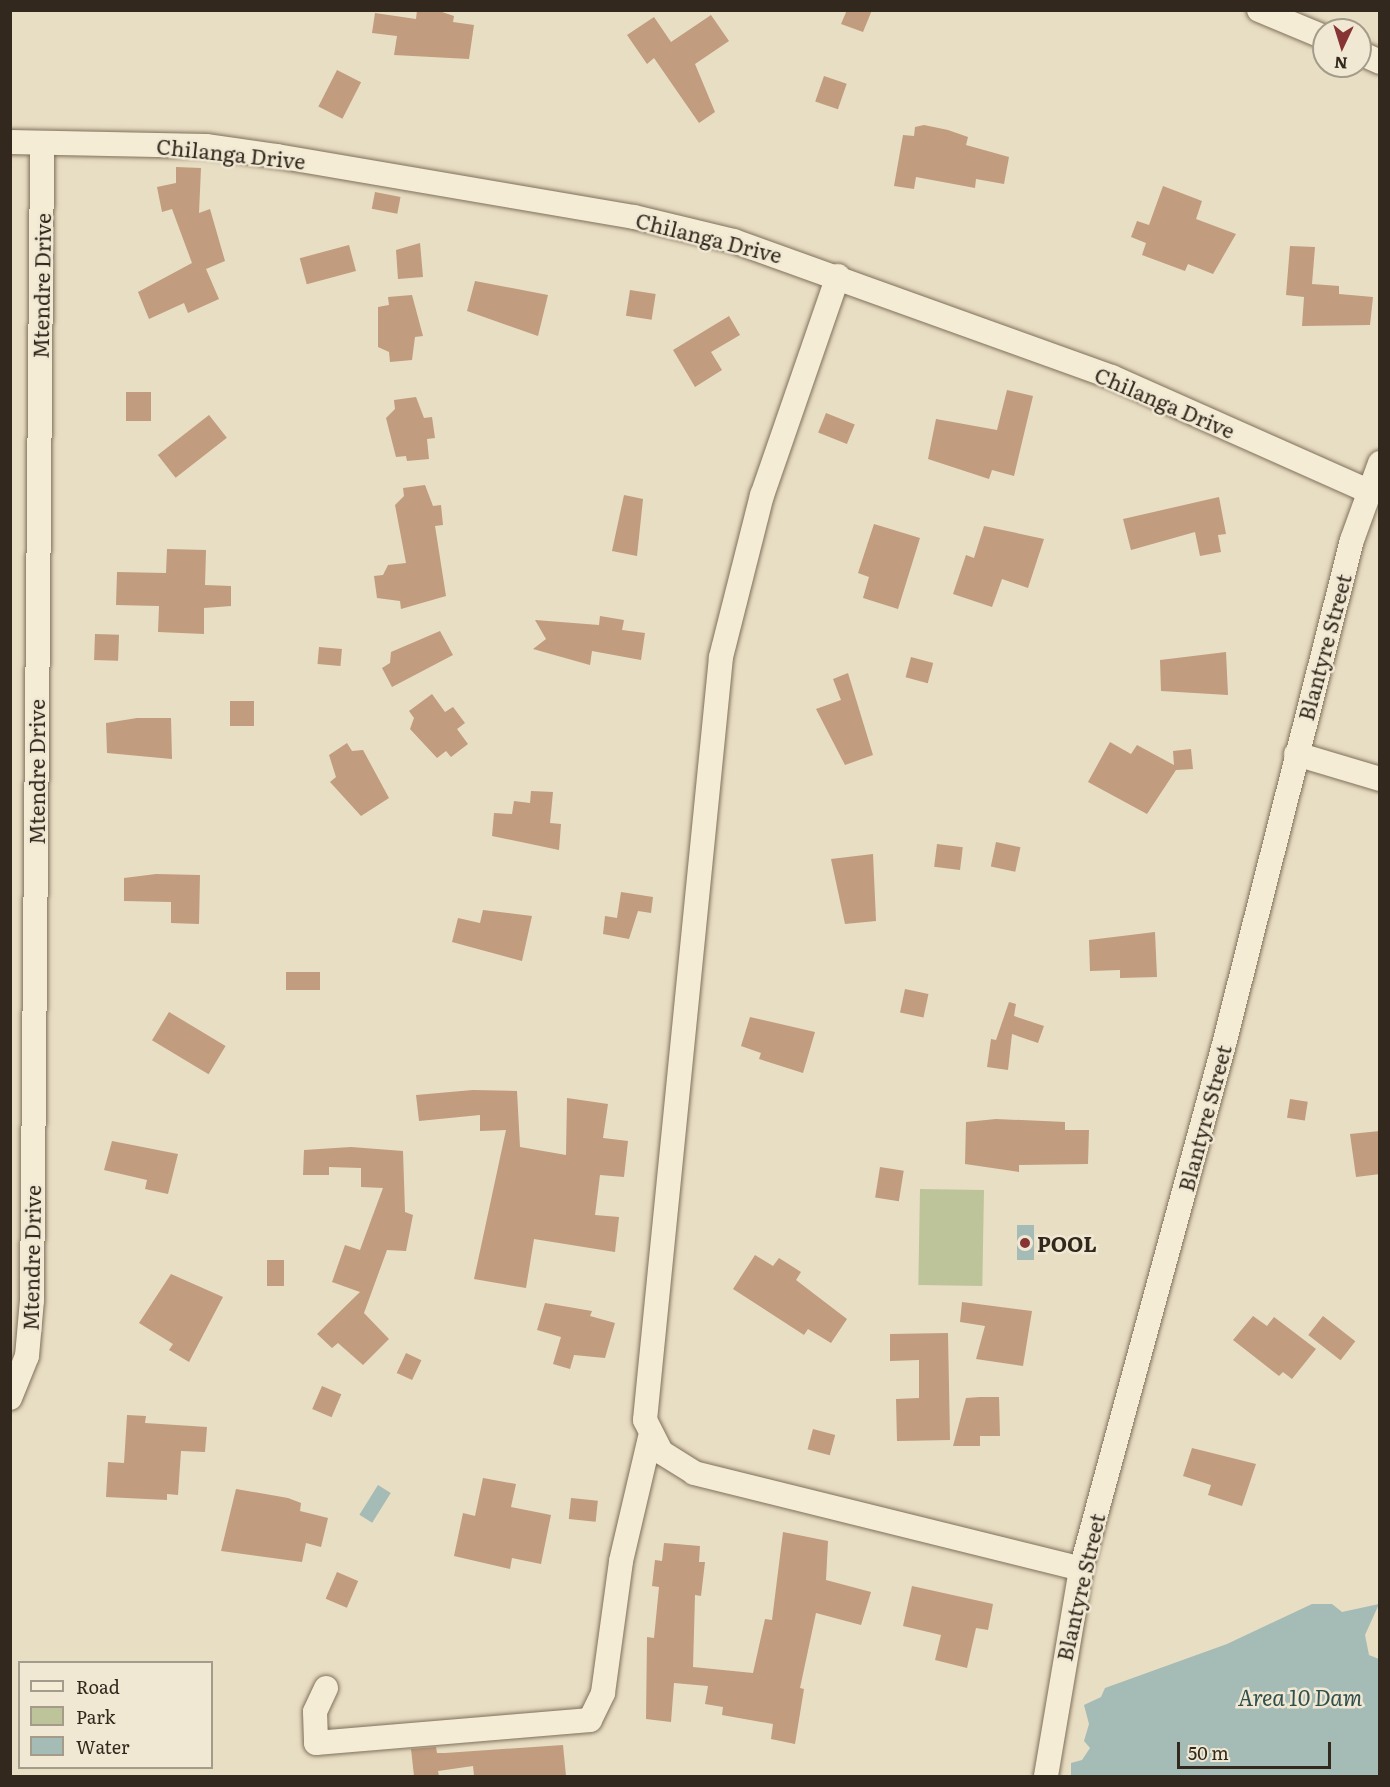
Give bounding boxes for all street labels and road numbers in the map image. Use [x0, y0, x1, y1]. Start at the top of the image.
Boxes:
street label: Chilanga Drive [155, 133, 307, 173]
street label: Chilanga Drive [633, 207, 785, 267]
street label: Mtendre Drive [27, 213, 55, 359]
street label: Chilanga Drive [1091, 361, 1239, 443]
street label: Blantyre Street [1292, 571, 1356, 723]
street label: Mtendre Drive [23, 699, 49, 845]
street label: Blantyre Street [1172, 1042, 1236, 1194]
street label: Mtendre Drive [17, 1185, 45, 1331]
street label: Blantyre Street [1051, 1511, 1109, 1663]

